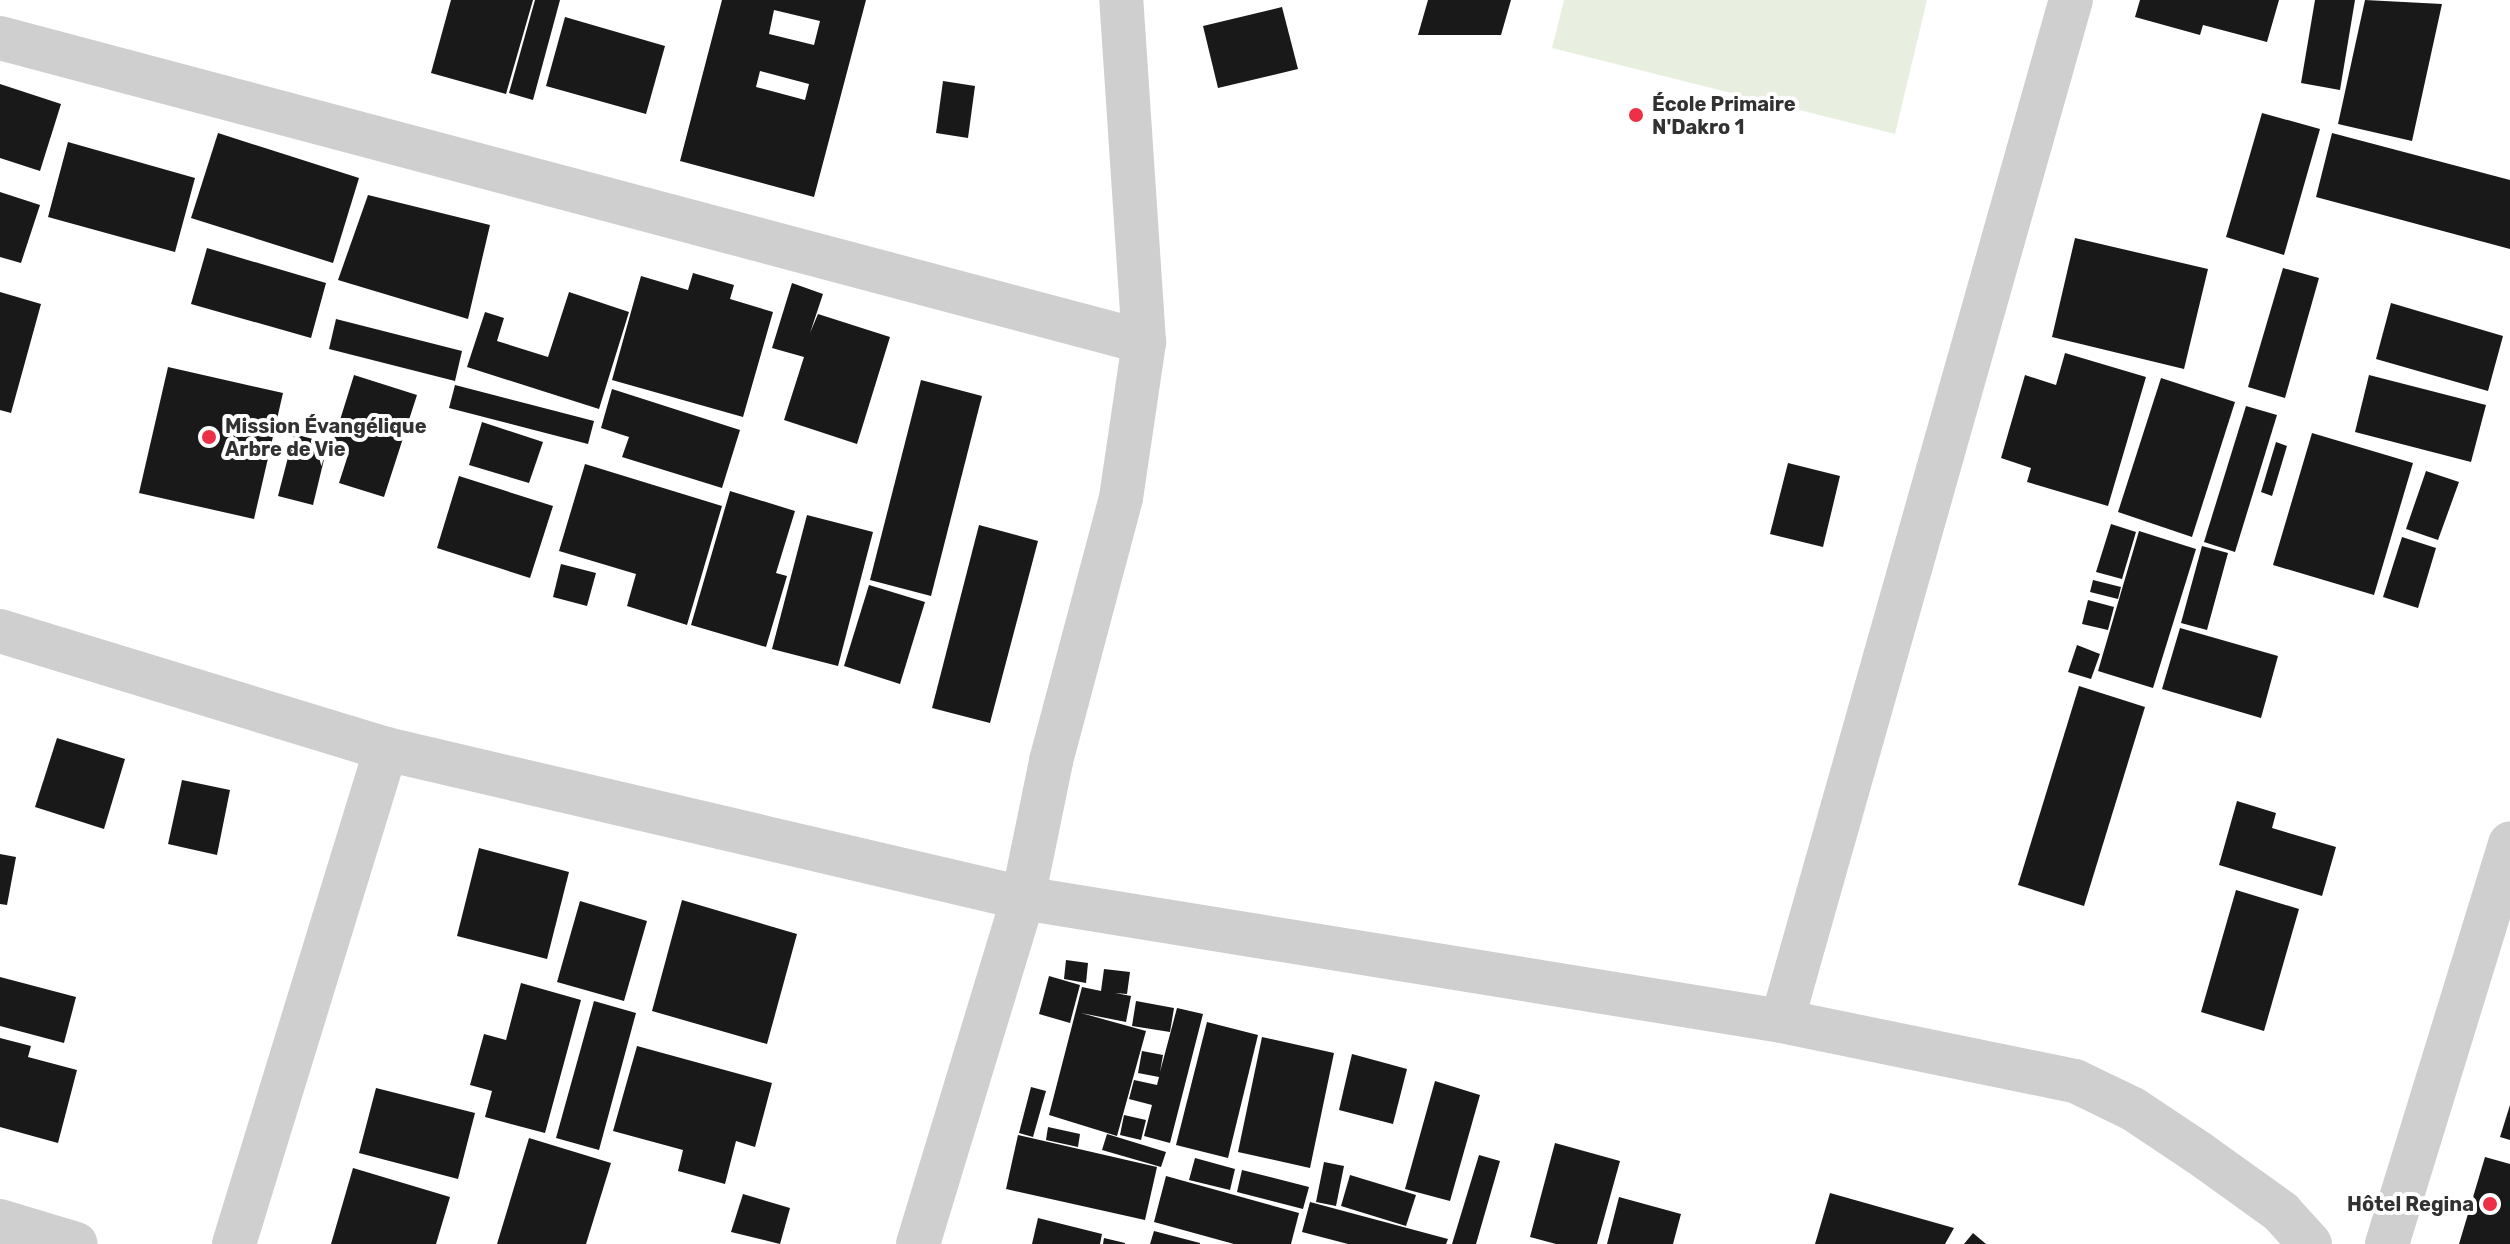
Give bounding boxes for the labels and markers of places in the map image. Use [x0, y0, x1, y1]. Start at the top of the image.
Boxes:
place label: École Primaire N'Dakro 1 [1652, 92, 1796, 139]
marker: École Primaire N'Dakro 1 [1627, 106, 1645, 124]
place label: Mission Évangélique Arbre de Vie [225, 414, 427, 461]
marker: Mission Évangélique Arbre de Vie [200, 428, 218, 446]
place label: Hôtel Regina [2347, 1192, 2474, 1216]
marker: Hôtel Regina [2481, 1195, 2499, 1213]

